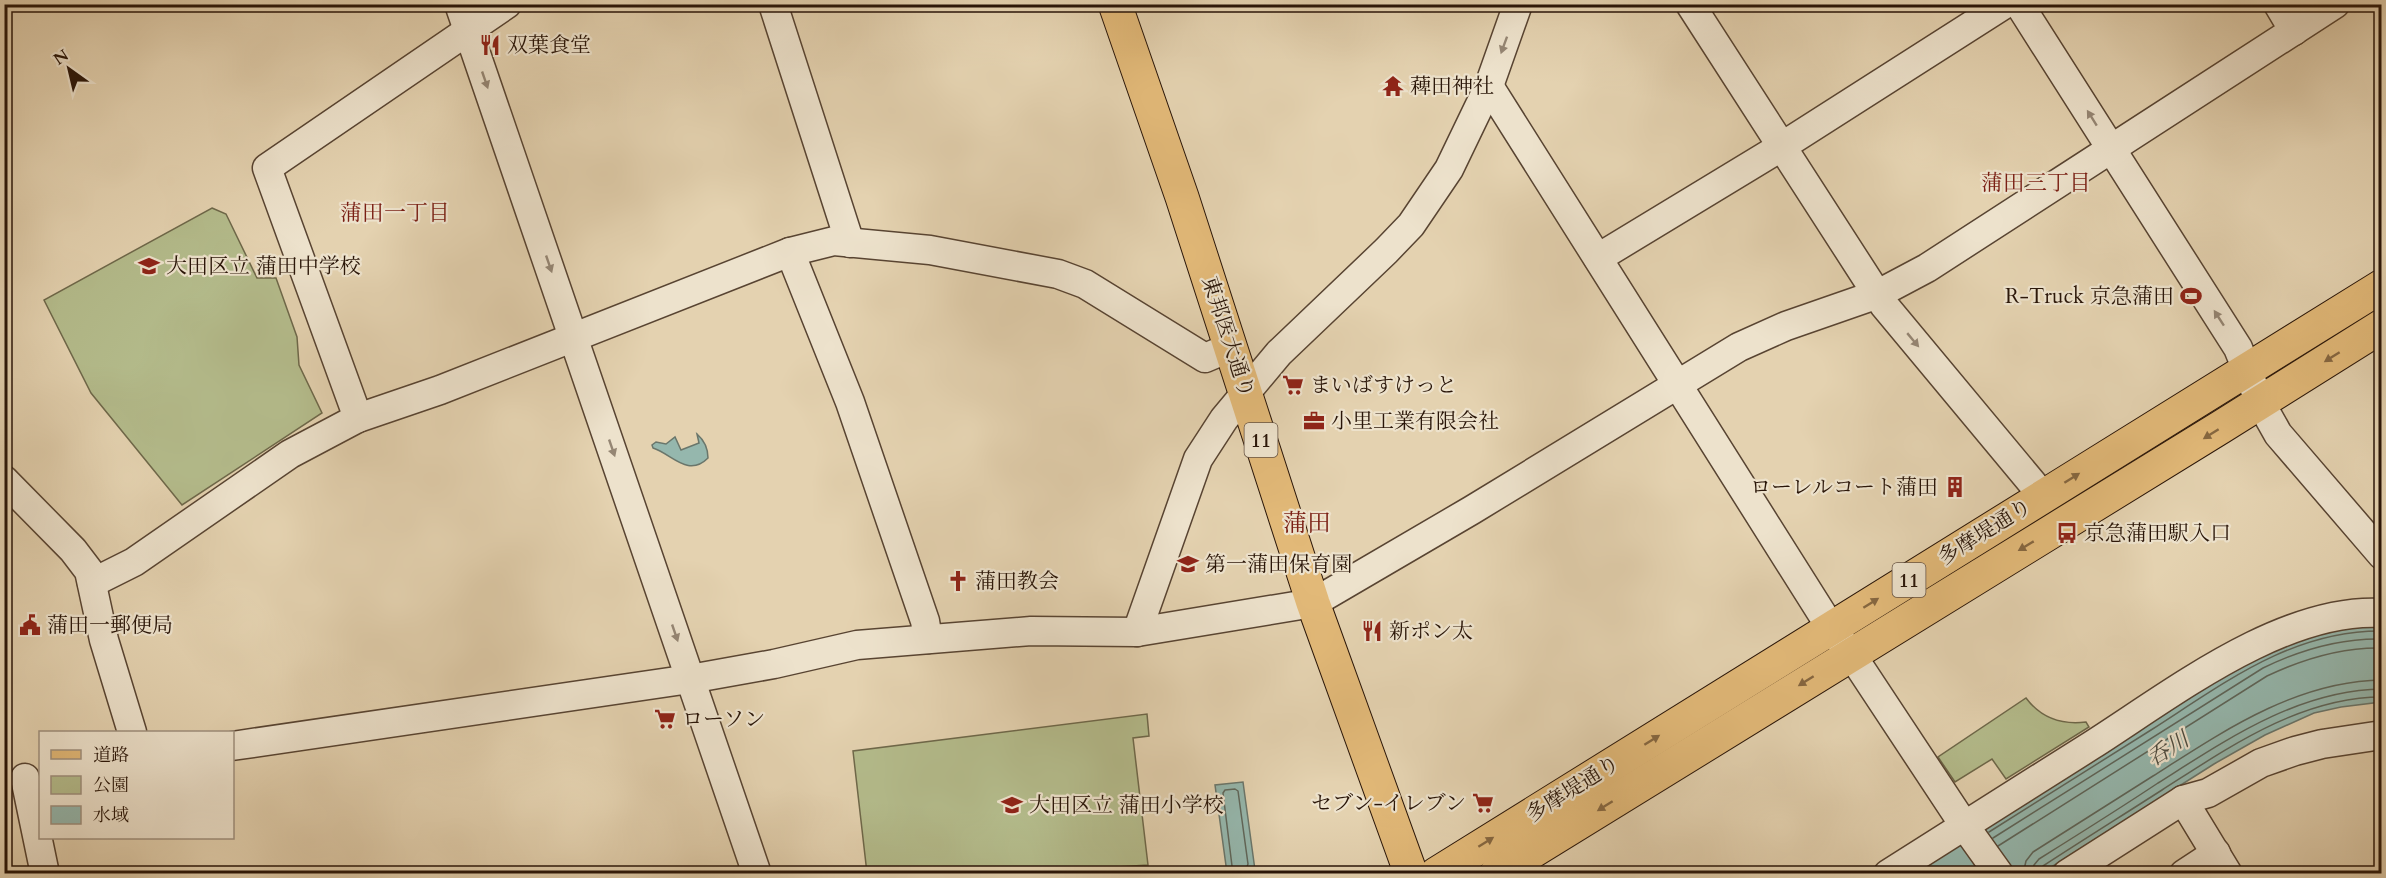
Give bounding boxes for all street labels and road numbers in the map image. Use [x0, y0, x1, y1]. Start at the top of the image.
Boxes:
street label: 東邦医大通り [1195, 273, 1261, 401]
road number: 11 [1244, 423, 1278, 457]
street label: 多摩堤通り [1933, 492, 2037, 572]
road number: 11 [1892, 563, 1926, 597]
street label: 多摩堤通り [1521, 749, 1625, 829]

